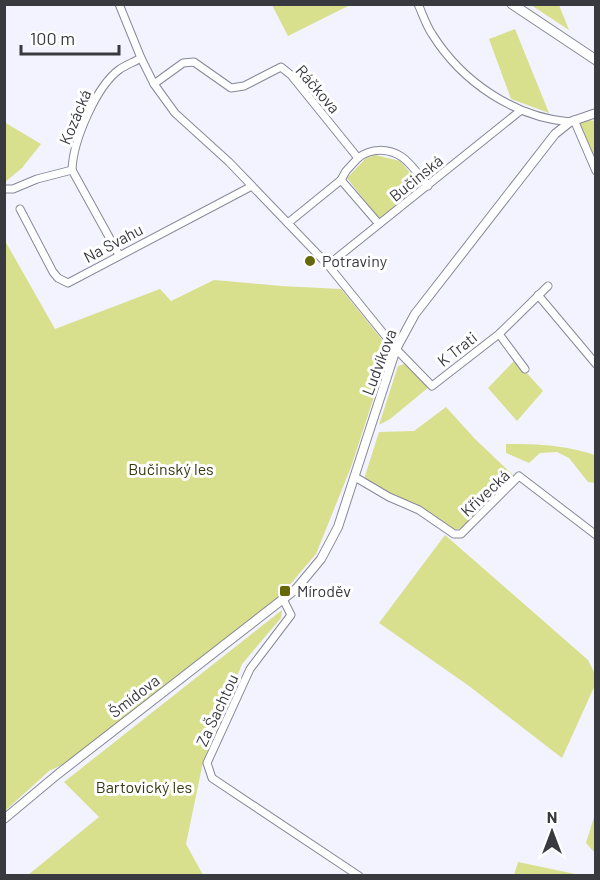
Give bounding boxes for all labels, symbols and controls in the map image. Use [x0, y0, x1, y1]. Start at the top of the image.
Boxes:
scale bar [21, 18, 118, 56]
text: 100 m [30, 27, 75, 49]
street label: Ráčkova [292, 61, 345, 117]
street label: Kozácká [55, 86, 95, 147]
street label: Bučinská [385, 150, 446, 205]
street label: Na Svahu [80, 219, 146, 266]
place label: Potraviny [322, 251, 388, 270]
marker: Potraviny [303, 254, 317, 268]
street label: Ludvíkova [357, 326, 400, 397]
street label: K Trati [433, 327, 480, 370]
park label: Bučinský les [128, 459, 214, 478]
street label: Křivecká [456, 465, 513, 520]
place label: Míroděv [297, 581, 351, 600]
marker: Míroděv [278, 584, 292, 598]
street label: Šmídova [105, 670, 163, 721]
street label: Za Šachtou [192, 671, 242, 749]
park label: Bartovický les [96, 777, 192, 796]
north arrow [522, 802, 582, 862]
text: N [547, 807, 557, 826]

